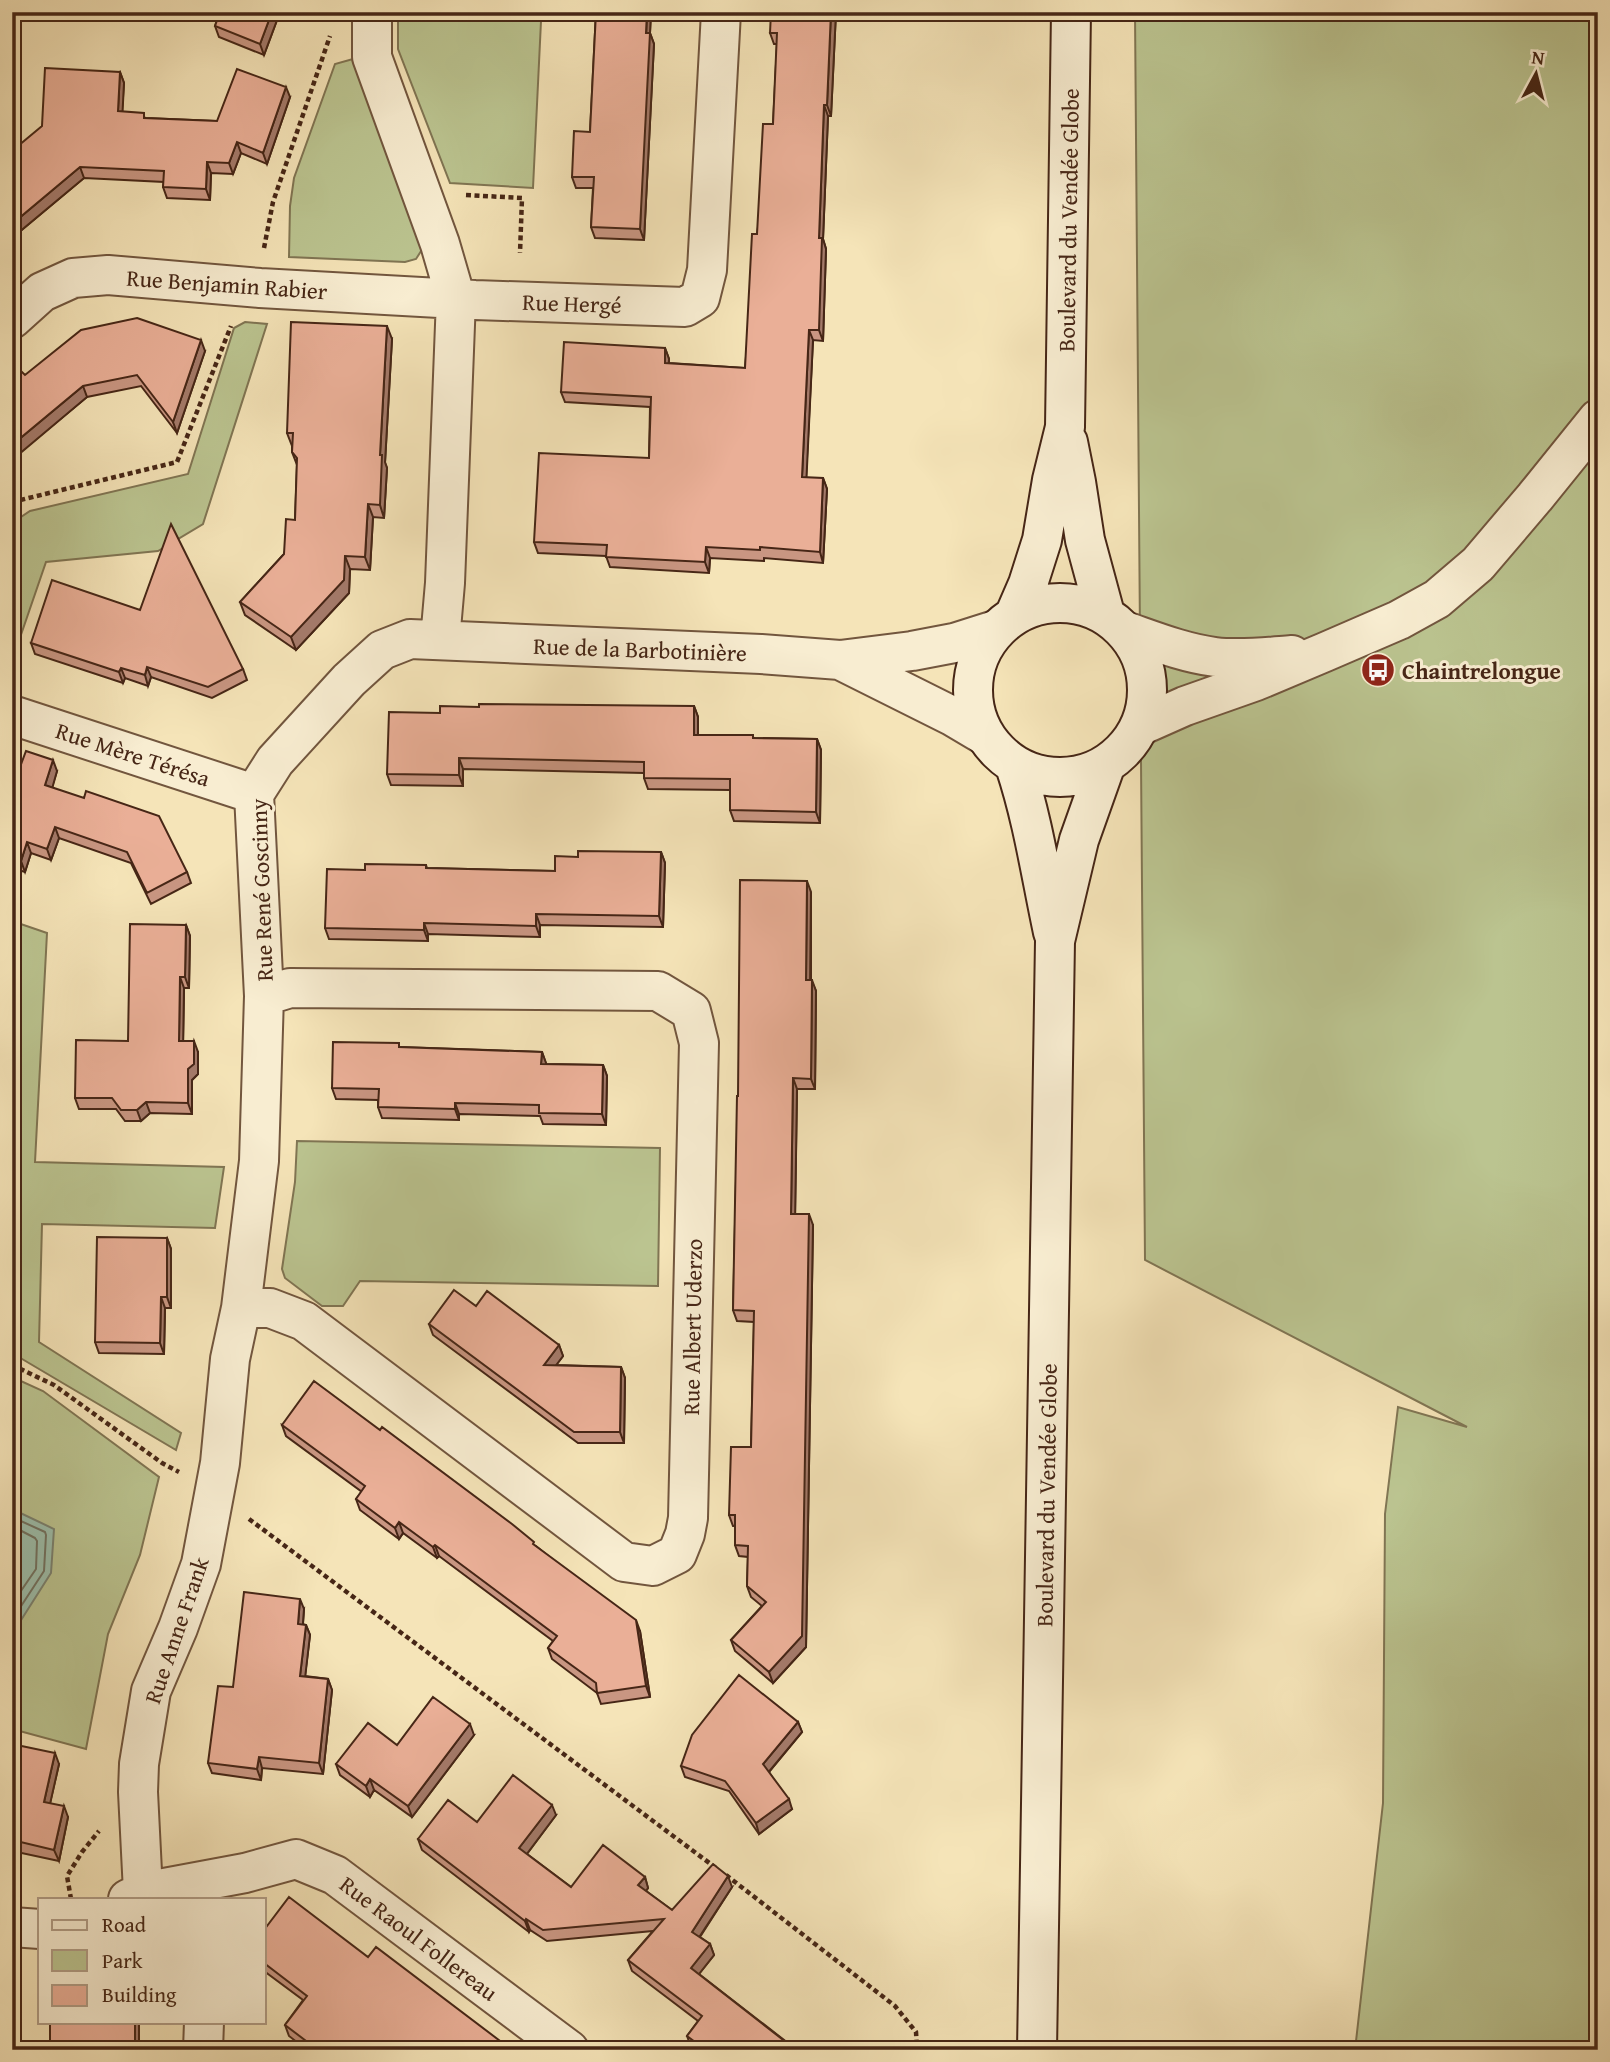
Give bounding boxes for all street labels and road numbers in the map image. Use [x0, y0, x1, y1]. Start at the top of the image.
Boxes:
street label: Boulevard du Vendée Globe [1049, 88, 1087, 352]
street label: Rue Benjamin Rabier [125, 261, 329, 308]
street label: Rue Hergé [522, 285, 622, 321]
street label: Rue de la Barbotinière [533, 629, 747, 669]
street label: Rue Mère Térésa [52, 714, 214, 794]
street label: Rue René Goscinny [241, 798, 281, 982]
street label: Rue Albert Uderzo [674, 1238, 710, 1416]
street label: Boulevard du Vendée Globe [1027, 1363, 1065, 1627]
street label: Rue Anne Frank [135, 1552, 217, 1708]
street label: Rue Raoul Follereau [333, 1868, 505, 2009]

